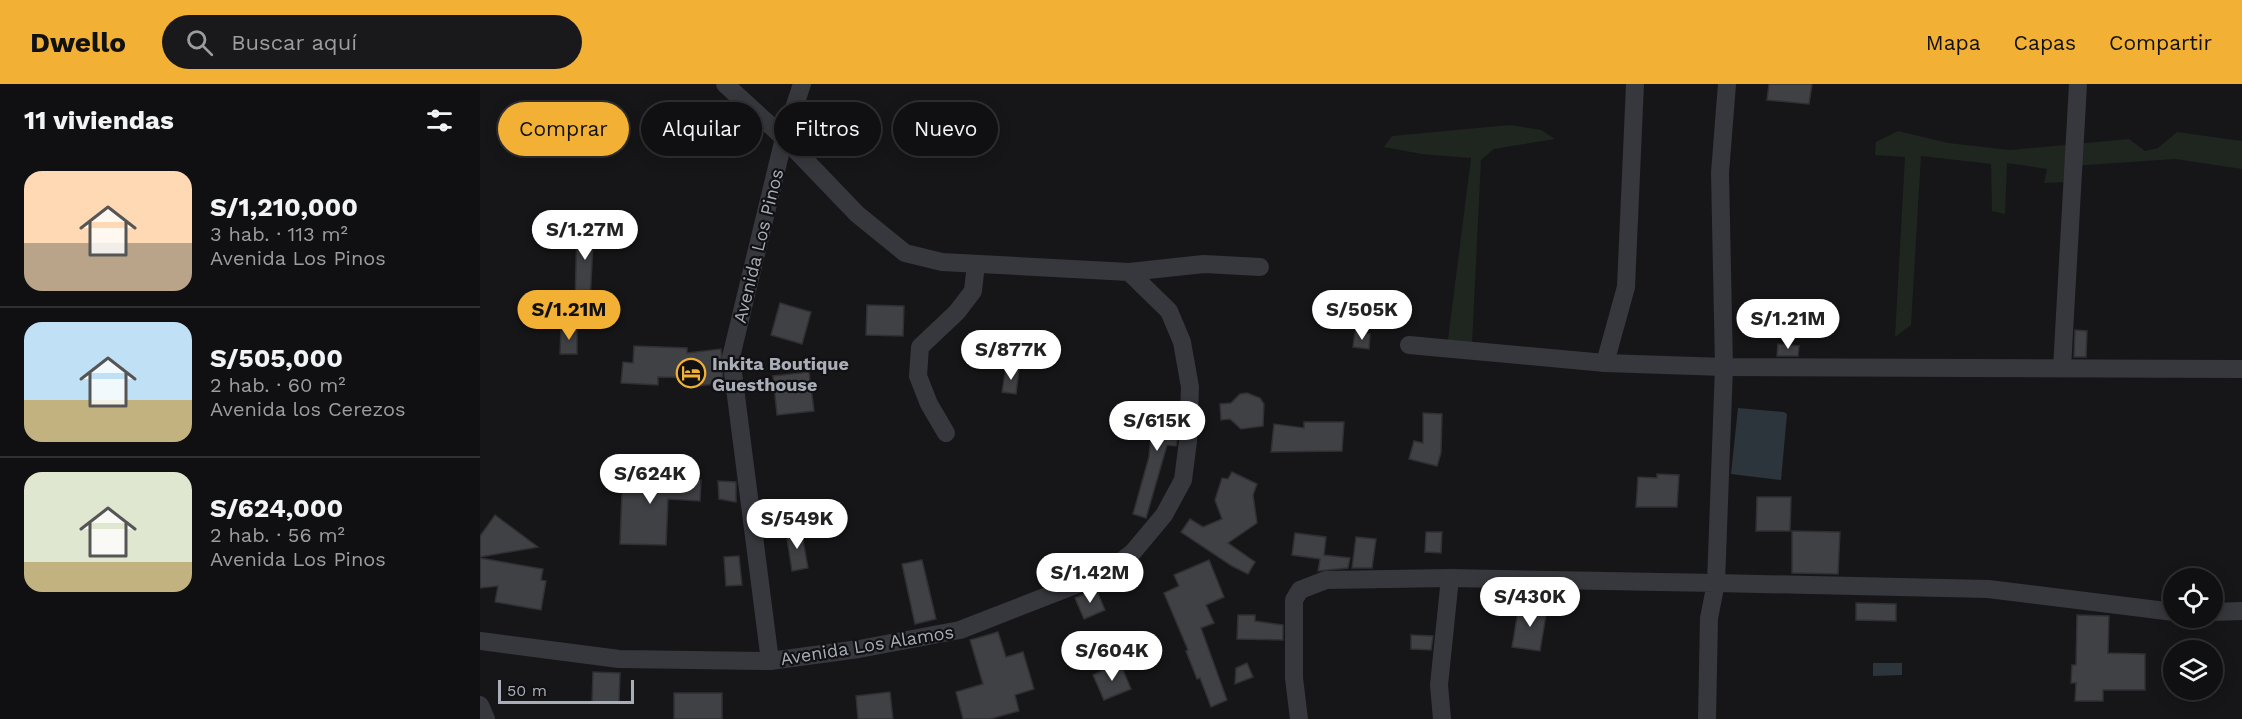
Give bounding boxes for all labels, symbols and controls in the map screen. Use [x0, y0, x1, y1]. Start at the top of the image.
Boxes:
search box [162, 15, 582, 69]
text: Dwello [30, 26, 126, 59]
icon: search [183, 26, 216, 59]
text: Buscar aquí [231, 30, 357, 55]
text: Mapa [1926, 30, 1981, 55]
text: Capas [2014, 30, 2076, 55]
text: Compartir [2109, 30, 2212, 55]
chip: Comprar [498, 102, 629, 156]
chip: Alquilar [641, 102, 762, 156]
chip: Filtros [774, 102, 881, 156]
chip: Nuevo [893, 102, 998, 156]
icon: filters [423, 104, 456, 137]
text: 11 viviendas [24, 105, 174, 135]
street label: Avenida Los Pinos [729, 167, 787, 325]
text: S/1,210,000 [210, 192, 358, 222]
icon: home [72, 195, 144, 267]
pin: S/1.27M [530, 210, 640, 261]
text: S/1.27M [546, 217, 624, 241]
text: 3 hab. · 113 m² [210, 222, 348, 246]
text: Avenida Los Pinos [210, 246, 386, 270]
pin: S/1.21M [514, 290, 624, 341]
pin: S/505K [1313, 290, 1411, 341]
text: S/1.21M [531, 297, 607, 321]
text: S/505K [1326, 297, 1398, 321]
pin: S/1.21M [1733, 299, 1843, 350]
text: S/1.21M [1750, 306, 1826, 330]
pin: S/877K [962, 330, 1060, 381]
text: S/877K [975, 337, 1047, 361]
text: S/505,000 [210, 343, 343, 373]
icon: home [72, 346, 144, 418]
place label: Inkita Boutique Guesthouse [712, 353, 849, 395]
hotel icon: Inkita Boutique Guesthouse [675, 357, 707, 389]
text: 2 hab. · 60 m² [210, 373, 346, 397]
text: Avenida los Cerezos [210, 397, 406, 421]
pin: S/615K [1108, 401, 1206, 452]
text: S/615K [1123, 408, 1191, 432]
pin: S/624K [601, 454, 699, 505]
text: S/624K [614, 461, 686, 485]
text: S/624,000 [210, 493, 343, 523]
icon: home [72, 496, 144, 568]
pin: S/549K [748, 499, 846, 550]
text: S/549K [761, 506, 833, 530]
text: 2 hab. · 56 m² [210, 523, 345, 547]
text: Avenida Los Pinos [210, 547, 386, 571]
pin: S/1.42M [1035, 553, 1145, 604]
text: S/1.42M [1050, 560, 1130, 584]
map controls [2163, 568, 2223, 700]
button: locate [2163, 568, 2223, 628]
pin: S/430K [1481, 577, 1579, 628]
text: S/430K [1494, 584, 1566, 608]
street label: Avenida Los Alamos [779, 621, 955, 669]
pin: S/604K [1063, 631, 1161, 682]
text: S/604K [1075, 638, 1149, 662]
button: layers [2163, 640, 2223, 700]
scale bar [498, 677, 634, 704]
text: 50 m [507, 681, 547, 700]

